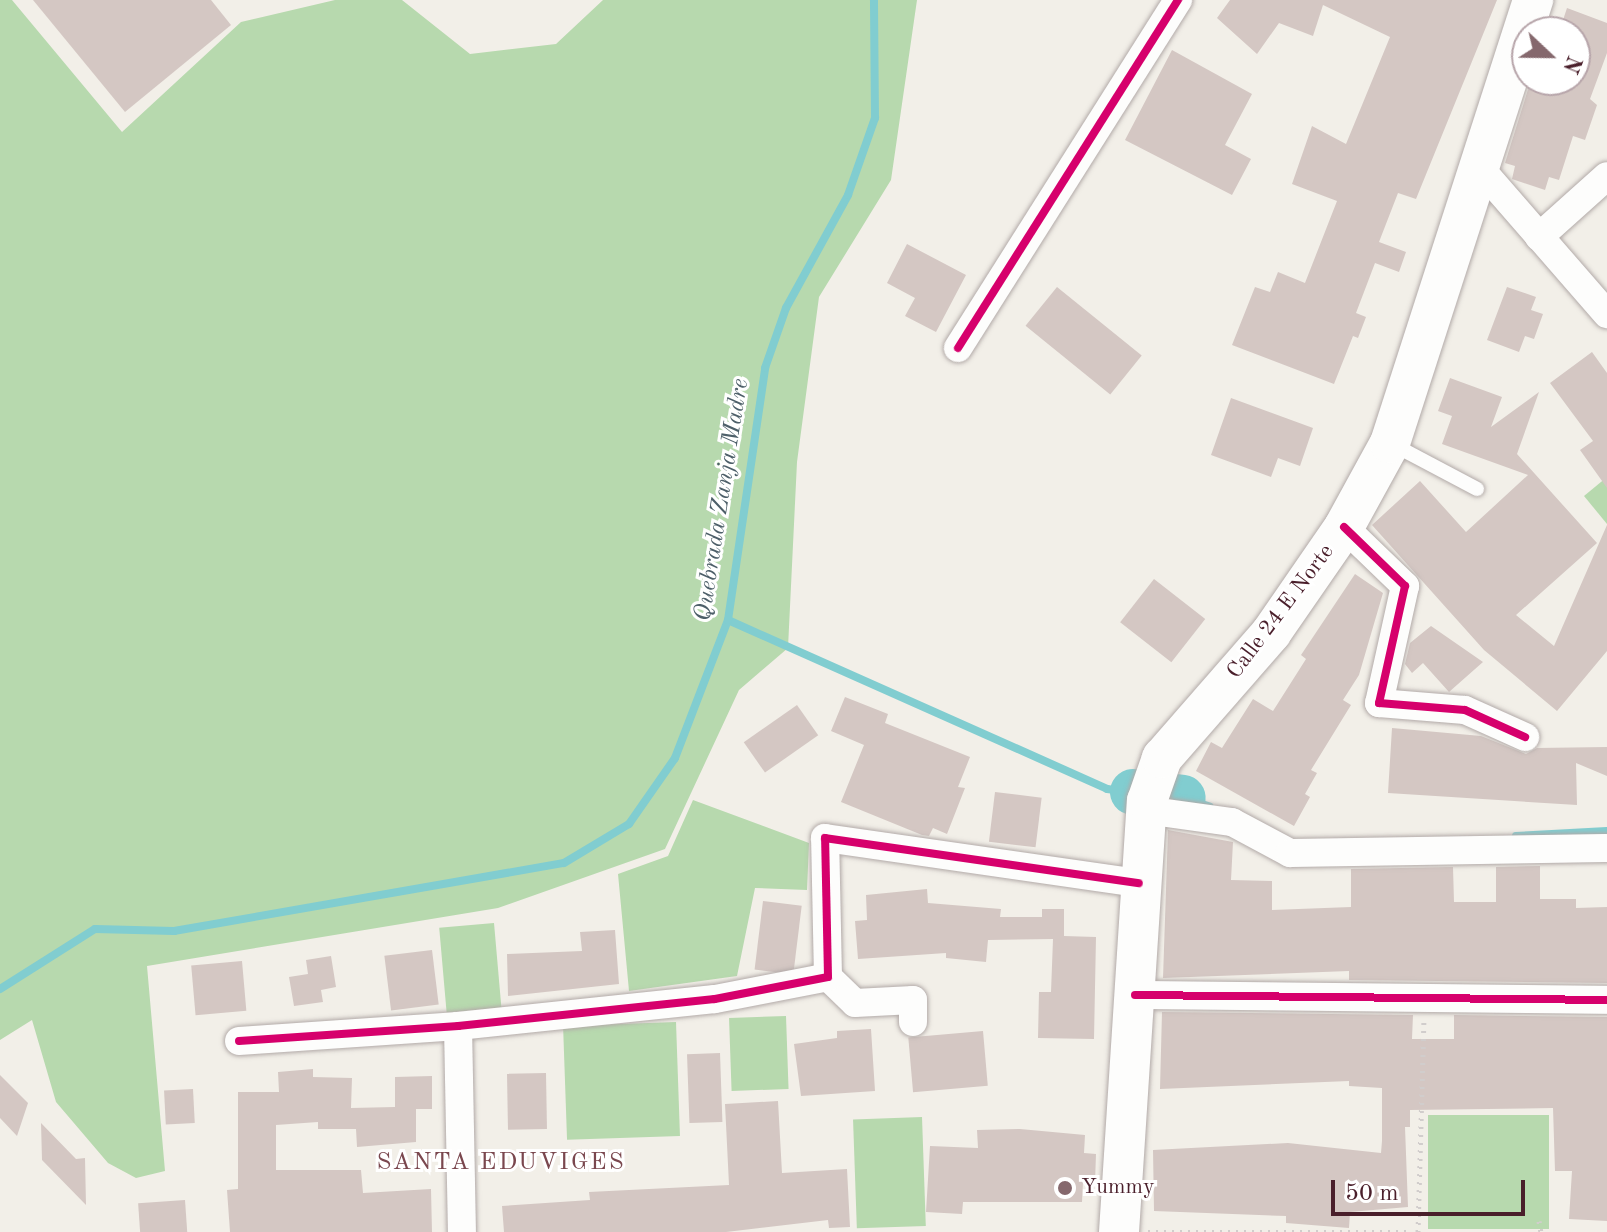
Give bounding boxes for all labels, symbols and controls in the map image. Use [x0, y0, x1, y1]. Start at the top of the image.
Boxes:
north arrow [1511, 16, 1591, 96]
text: N [1558, 52, 1585, 76]
water label: Quebrada Zanja Madre [690, 377, 756, 623]
street label: Calle 24 E Norte [1222, 540, 1340, 684]
district label: SANTA EDUVIGES [376, 1150, 626, 1178]
scale bar [1335, 1164, 1529, 1214]
place label: Yummy [1081, 1175, 1155, 1201]
marker: Yummy [1056, 1179, 1074, 1197]
text: 50 m [1345, 1182, 1399, 1206]

